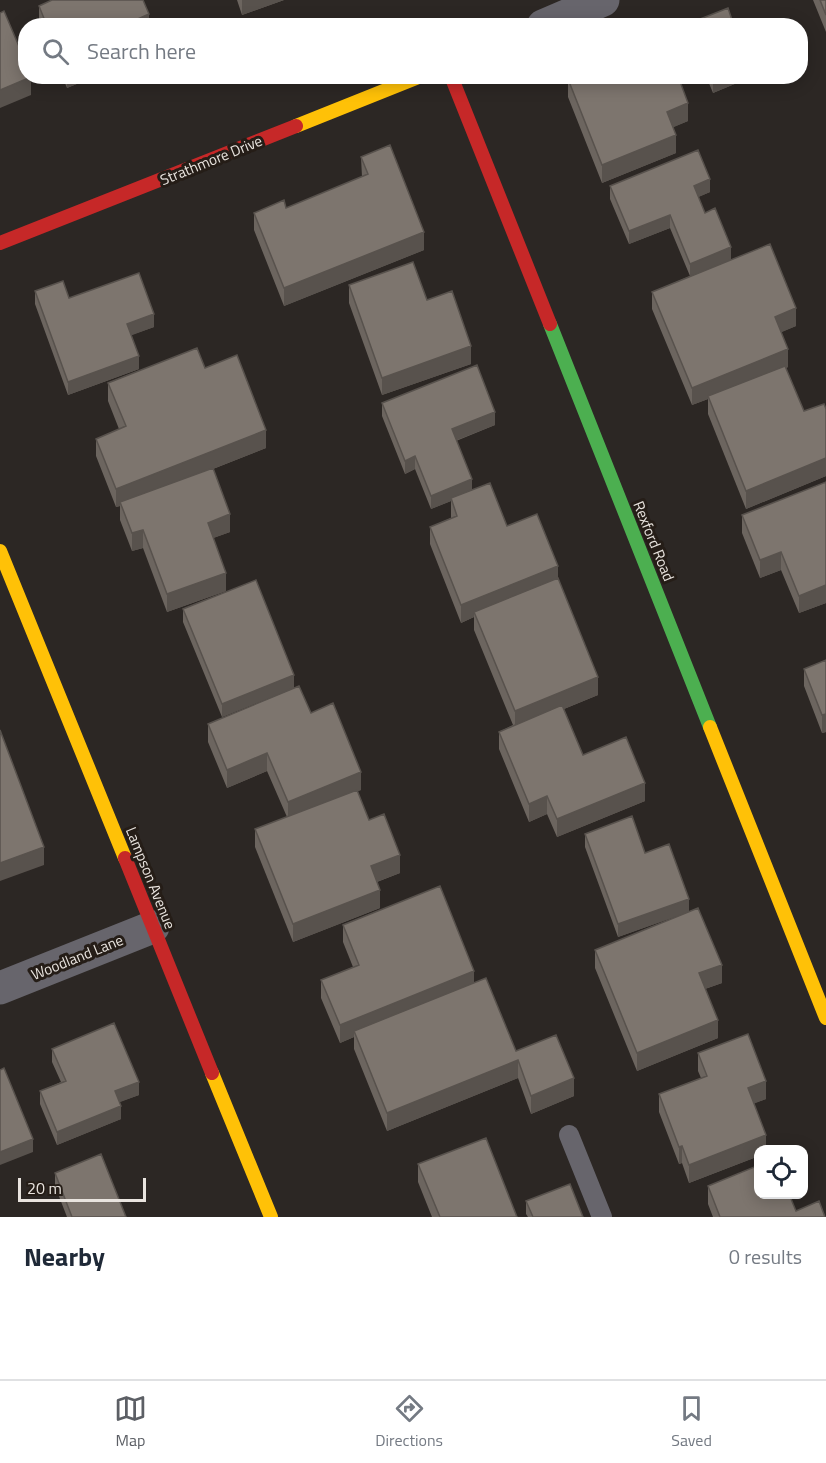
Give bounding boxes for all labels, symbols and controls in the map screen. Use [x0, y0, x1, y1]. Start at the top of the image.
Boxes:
search box [18, 18, 808, 84]
text: Search here [87, 34, 196, 68]
icon: search [39, 35, 72, 68]
street label: Strathmore Drive [156, 129, 266, 191]
street label: Rexford Road [627, 497, 681, 585]
street label: Lampson Avenue [120, 823, 182, 933]
street label: Woodland Lane [28, 928, 126, 986]
map controls [754, 1145, 808, 1199]
button: locate [754, 1145, 808, 1199]
scale bar [18, 1175, 146, 1202]
text: 20 m [27, 1176, 62, 1200]
text: Nearby [24, 1237, 105, 1276]
text: 0 results [729, 1241, 802, 1272]
tab: Map [114, 1392, 147, 1452]
tab: Directions [375, 1392, 443, 1452]
tab: Saved [671, 1392, 712, 1452]

